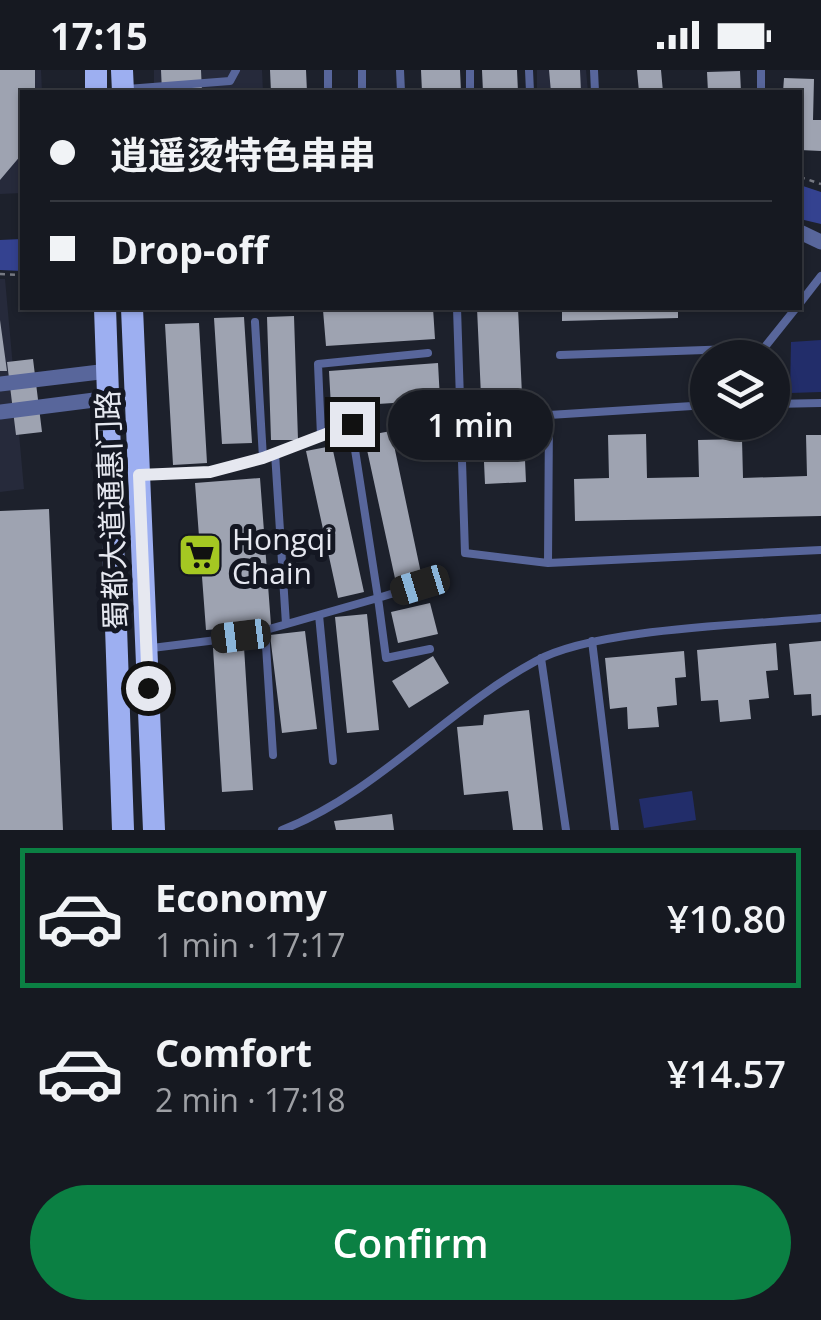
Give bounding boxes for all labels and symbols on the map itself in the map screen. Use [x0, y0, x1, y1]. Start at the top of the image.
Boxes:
street label: 蜀都大道通惠门路 [86, 389, 136, 631]
callout: 1 min [387, 389, 552, 459]
route end [330, 402, 375, 447]
place label: Hongqi Chain [232, 518, 333, 593]
supermarket icon: Hongqi Chain [177, 532, 223, 578]
car [387, 562, 453, 608]
car [209, 617, 273, 655]
route start [126, 666, 171, 711]

